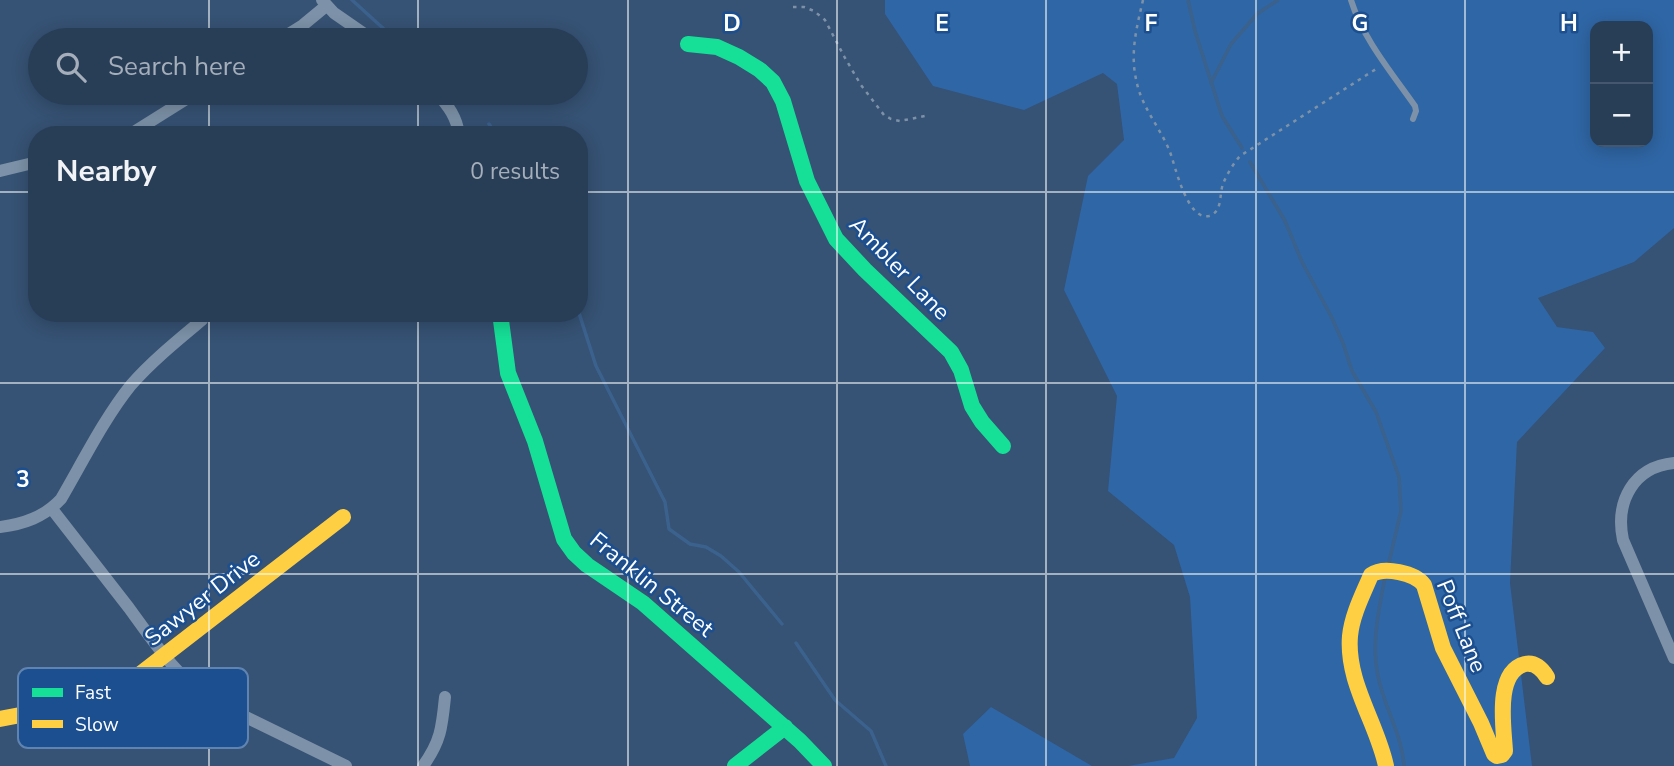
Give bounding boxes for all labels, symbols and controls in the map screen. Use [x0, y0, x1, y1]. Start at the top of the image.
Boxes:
text: D [723, 8, 741, 39]
text: E [935, 8, 949, 39]
text: F [1145, 8, 1158, 39]
text: G [1352, 8, 1368, 39]
text: H [1560, 8, 1578, 39]
map controls [1590, 21, 1653, 147]
button: + [1590, 21, 1653, 84]
search box [28, 28, 588, 105]
icon: search [52, 48, 90, 86]
text: Search here [108, 49, 246, 84]
button: − [1590, 84, 1653, 147]
text: Nearby [56, 151, 156, 192]
text: 0 results [470, 156, 560, 187]
street label: Ambler Lane [842, 210, 957, 327]
text: 3 [16, 464, 30, 495]
street label: Franklin Street [583, 525, 721, 645]
street label: Sawyer Drive [138, 544, 266, 653]
street label: Poff Lane [1429, 575, 1494, 677]
legend [18, 668, 248, 748]
text: Fast [75, 680, 111, 706]
text: Slow [75, 712, 119, 738]

